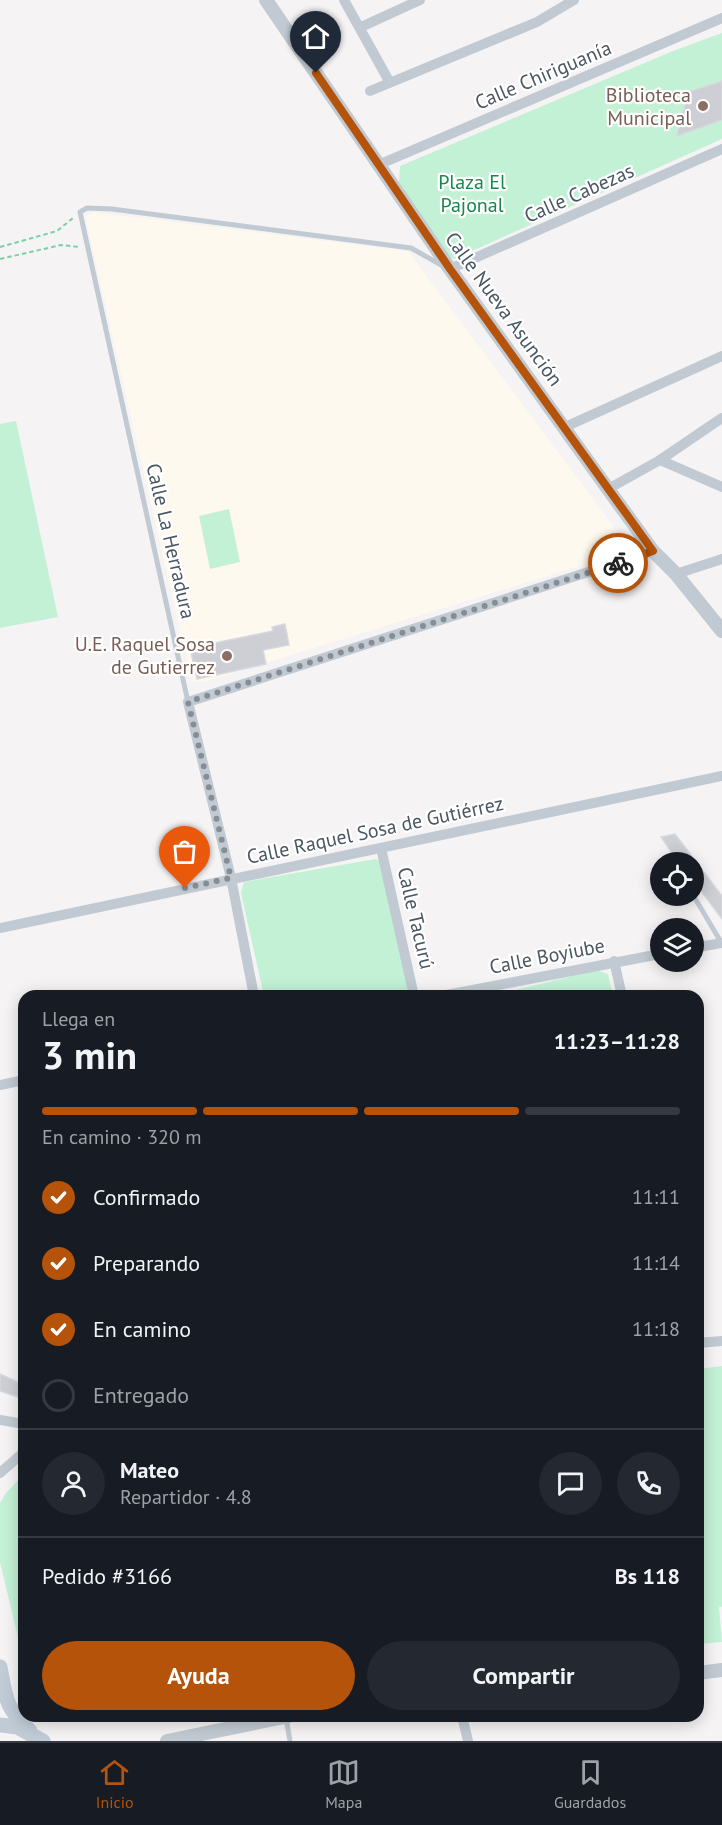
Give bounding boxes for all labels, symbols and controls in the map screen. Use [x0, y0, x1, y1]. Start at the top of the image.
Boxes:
pin [290, 11, 341, 73]
icon: home [299, 20, 332, 53]
street label: Calle Chiriguanía [471, 35, 615, 115]
place label: Biblioteca Municipal [606, 82, 691, 131]
marker: Biblioteca Municipal [696, 99, 710, 113]
street label: Calle Cabezas [520, 157, 638, 229]
park label: Plaza El Pajonal [438, 169, 506, 218]
street label: Calle Nueva Asunción [439, 227, 569, 391]
street label: Calle La Herradura [140, 461, 202, 621]
courier [588, 533, 648, 593]
icon: bike [602, 547, 635, 580]
place label: U.E. Raquel Sosa de Gutierrez [75, 631, 215, 680]
marker: U.E. Raquel Sosa de Gutierrez [220, 649, 234, 663]
street label: Calle Raquel Sosa de Gutiérrez [244, 790, 506, 870]
pin [159, 826, 210, 888]
icon: bag [168, 835, 201, 868]
map controls [650, 852, 704, 972]
button: locate [650, 852, 704, 906]
street label: Calle Tacurú [392, 864, 440, 972]
button: layers [650, 918, 704, 972]
street label: Calle Boyiube [487, 932, 607, 980]
text: Llega en [42, 1006, 115, 1032]
text: 11:23–11:28 [554, 1027, 680, 1055]
text: 3 min [42, 1029, 137, 1080]
text: En camino · 320 m [42, 1124, 202, 1150]
icon: check [42, 1181, 75, 1214]
text: Confirmado [93, 1183, 200, 1211]
text: 11:11 [632, 1184, 680, 1210]
icon: check [42, 1247, 75, 1280]
text: Preparando [93, 1249, 200, 1277]
text: 11:14 [632, 1250, 680, 1276]
icon: check [42, 1313, 75, 1346]
text: En camino [93, 1315, 191, 1343]
text: 11:18 [632, 1316, 680, 1342]
text: Entregado [93, 1381, 189, 1409]
button: person [42, 1452, 105, 1515]
button: chat [539, 1452, 602, 1515]
button: phone [617, 1452, 680, 1515]
text: Mateo [120, 1456, 179, 1484]
text: Repartidor · 4.8 [120, 1484, 252, 1510]
text: Pedido #3166 [42, 1562, 172, 1590]
text: Bs 118 [615, 1562, 680, 1590]
button: Ayuda [42, 1641, 355, 1710]
button: Compartir [367, 1641, 680, 1710]
tab: Inicio [96, 1756, 134, 1812]
tab: Mapa [325, 1756, 362, 1812]
tab: Guardados [554, 1756, 626, 1812]

